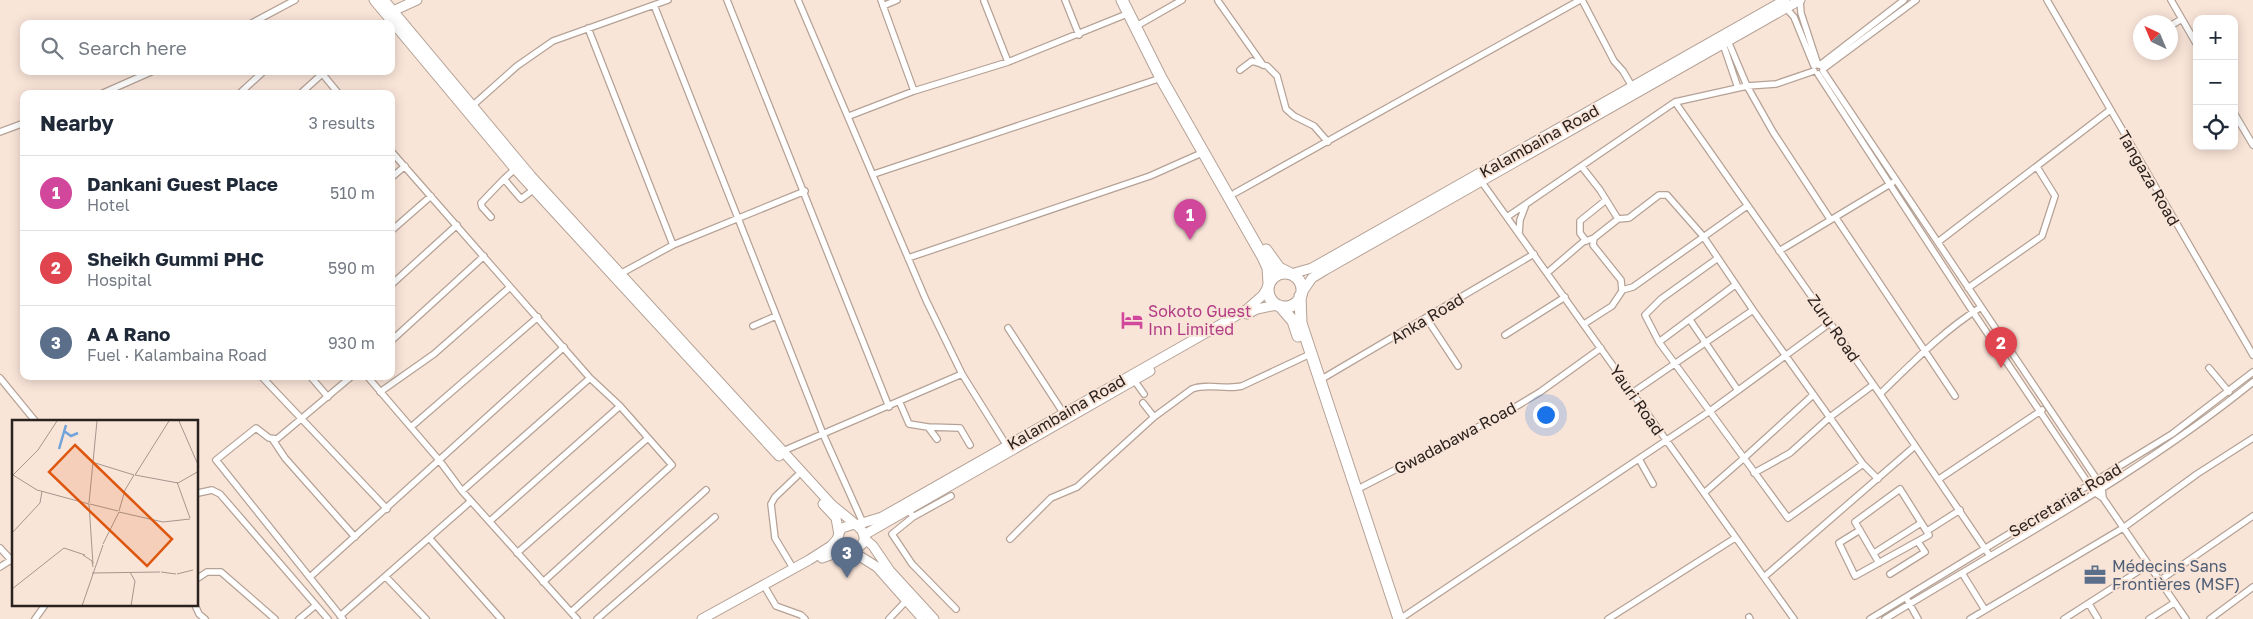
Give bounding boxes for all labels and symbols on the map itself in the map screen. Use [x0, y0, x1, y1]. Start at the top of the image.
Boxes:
north arrow [2133, 15, 2178, 60]
street label: Kalambaina Road [1476, 100, 1602, 182]
street label: Tangaza Road [2114, 127, 2184, 229]
pin: 1 [1174, 199, 1206, 240]
street label: Anka Road [1387, 288, 1467, 348]
street label: Zuru Road [1803, 290, 1865, 366]
place label: Sokoto Guest Inn Limited [1148, 301, 1251, 339]
hotel icon: Sokoto Guest Inn Limited [1119, 307, 1145, 333]
pin: 2 [1985, 327, 2017, 368]
street label: Yauri Road [1605, 361, 1669, 439]
street label: Kalambaina Road [1003, 370, 1129, 454]
street label: Gwadabawa Road [1391, 397, 1519, 479]
your location [1533, 402, 1559, 428]
inset map [12, 420, 199, 606]
street label: Secretariat Road [2005, 458, 2125, 542]
pin: 3 [831, 537, 863, 578]
place label: Médecins Sans Frontières (MSF) [2112, 556, 2240, 594]
office icon: Médecins Sans Frontières (MSF) [2082, 562, 2108, 588]

